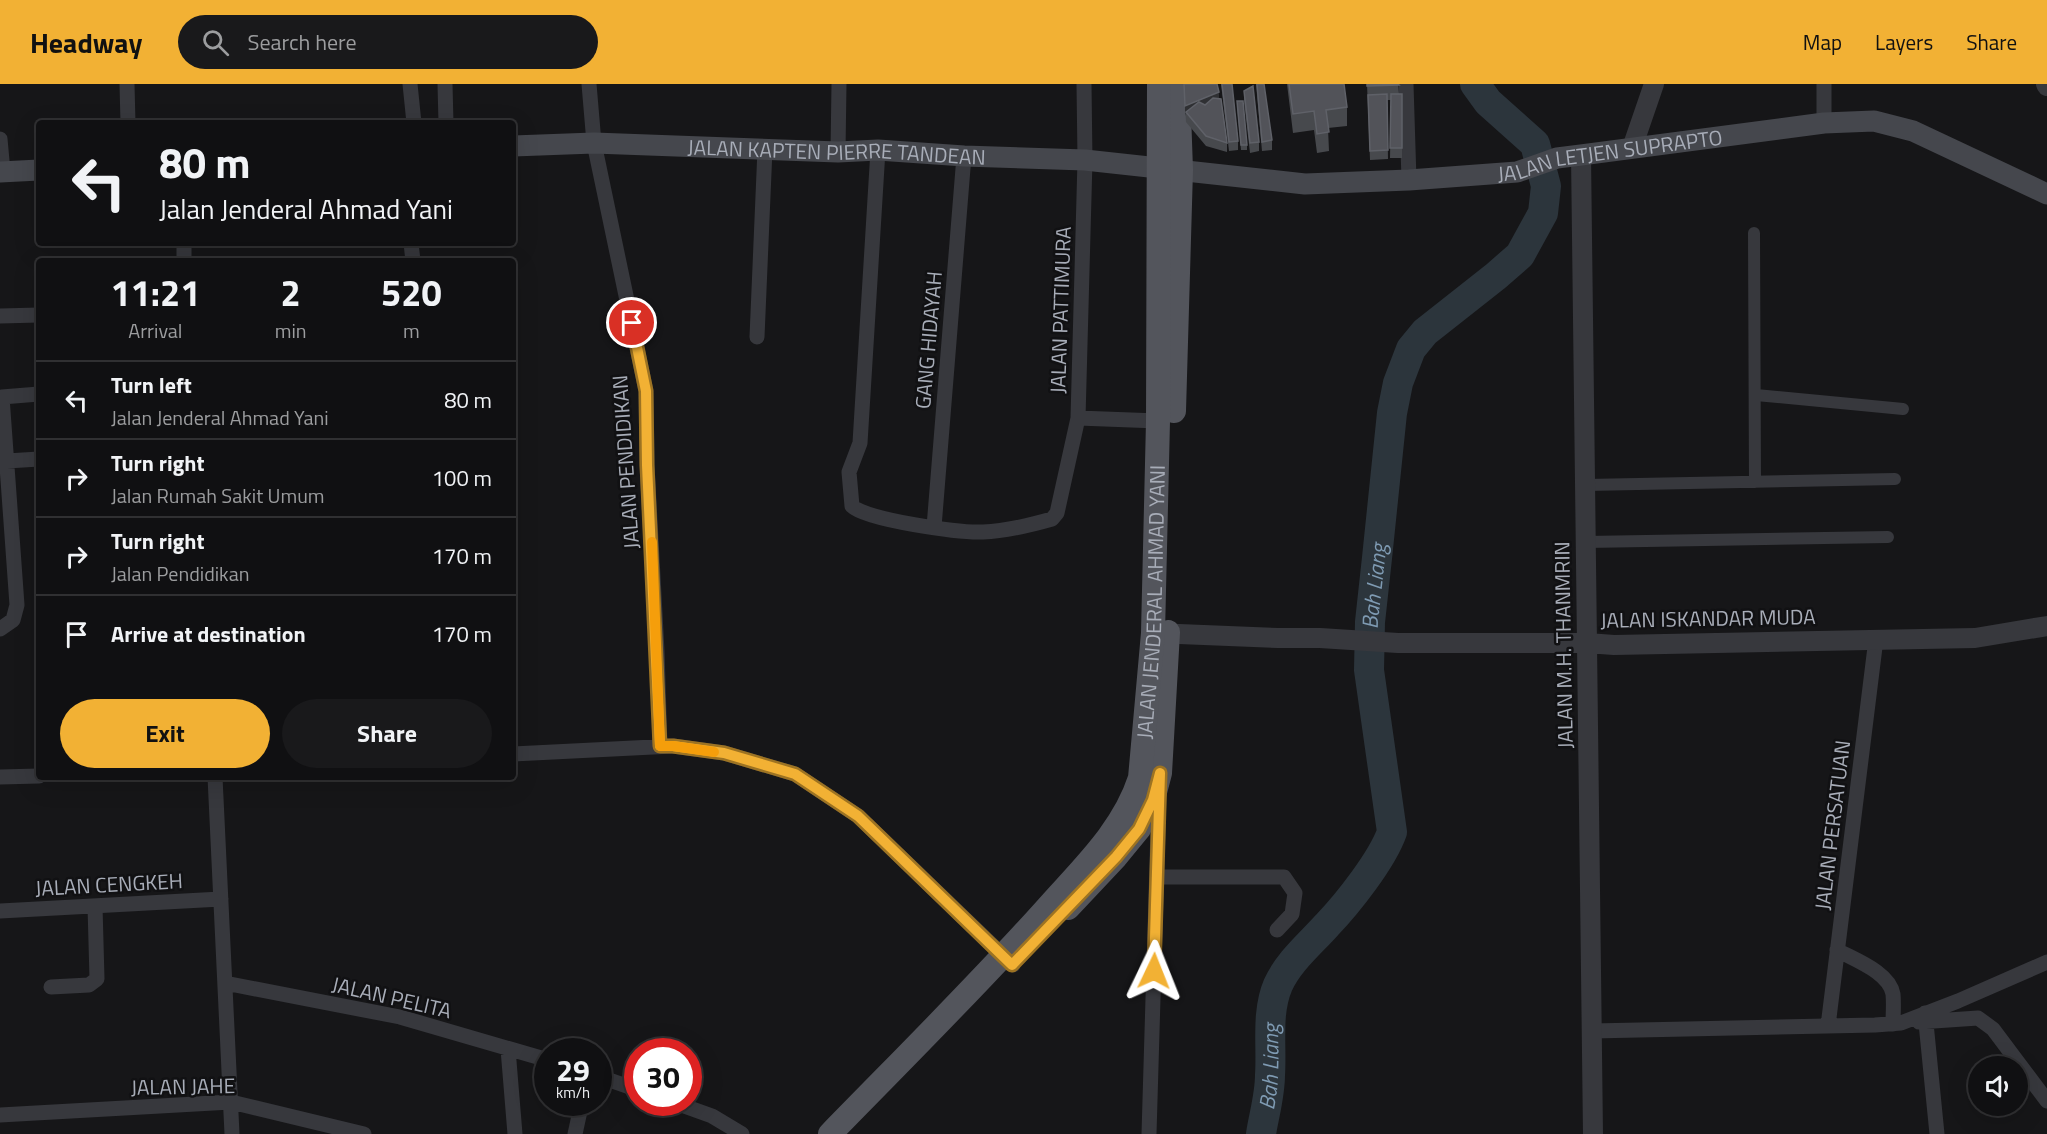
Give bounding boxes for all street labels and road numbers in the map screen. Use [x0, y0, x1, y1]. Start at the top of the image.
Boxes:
street label: JALAN LETJEN SUPRAPTO [1496, 121, 1724, 189]
street label: JALAN KAPTEN PIERRE TANDEAN [687, 130, 986, 173]
street label: JALAN PATTIMURA [1041, 225, 1079, 394]
street label: GANG HIDAYAH [906, 270, 950, 410]
street label: JALAN PENDIDIKAN [603, 374, 647, 550]
street label: JALAN JENDERAL AHMAD YANI [1128, 465, 1173, 740]
street label: JALAN M.H. THANMRIN [1545, 541, 1581, 749]
street label: JALAN ISKANDAR MUDA [1600, 600, 1816, 636]
street label: JALAN PERSATUAN [1806, 738, 1858, 912]
street label: JALAN CENGKEH [34, 864, 184, 904]
street label: JALAN PELITA [329, 968, 455, 1026]
street label: JALAN JAHE [131, 1069, 235, 1103]

